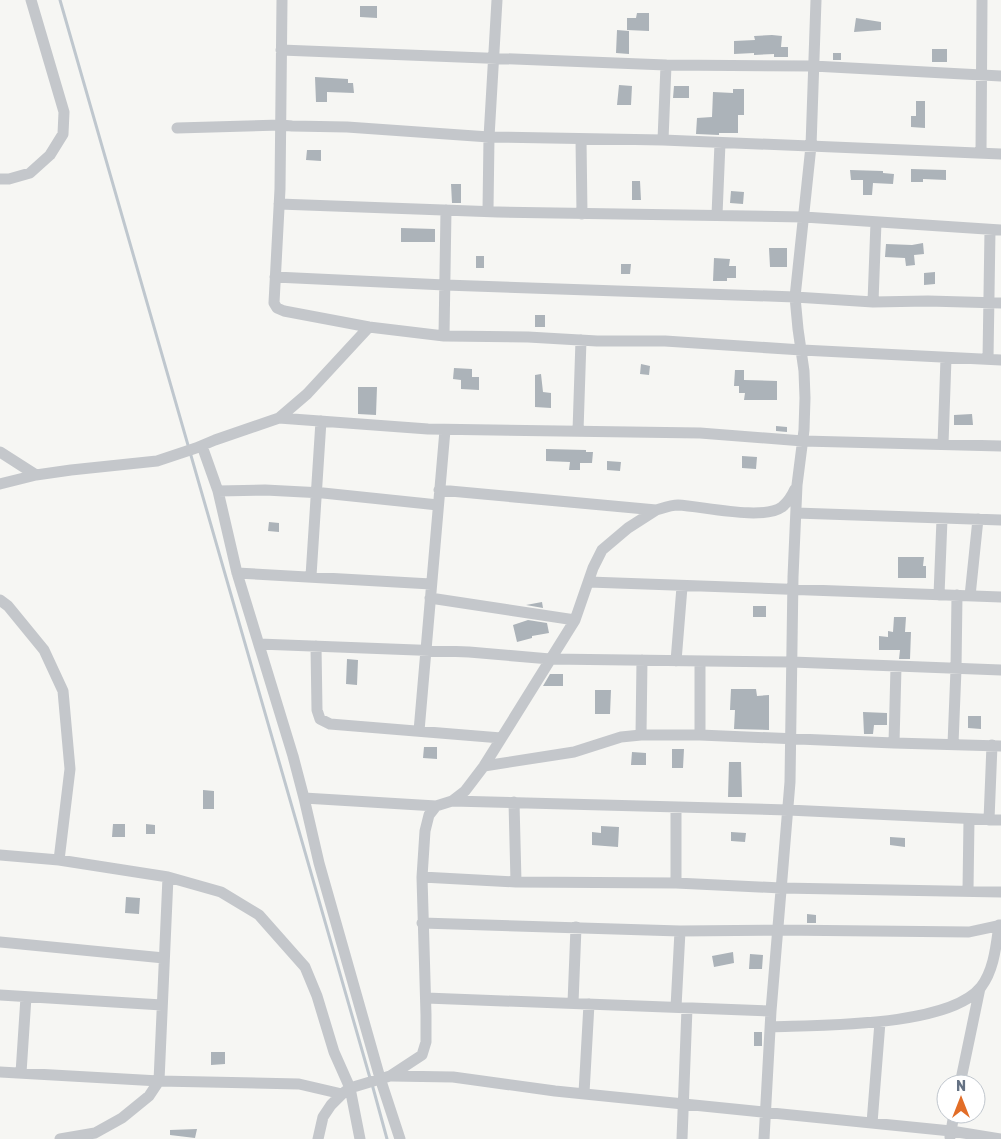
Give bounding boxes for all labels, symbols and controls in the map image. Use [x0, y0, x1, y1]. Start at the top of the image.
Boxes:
north arrow [936, 1074, 986, 1124]
text: N [956, 1078, 966, 1095]

